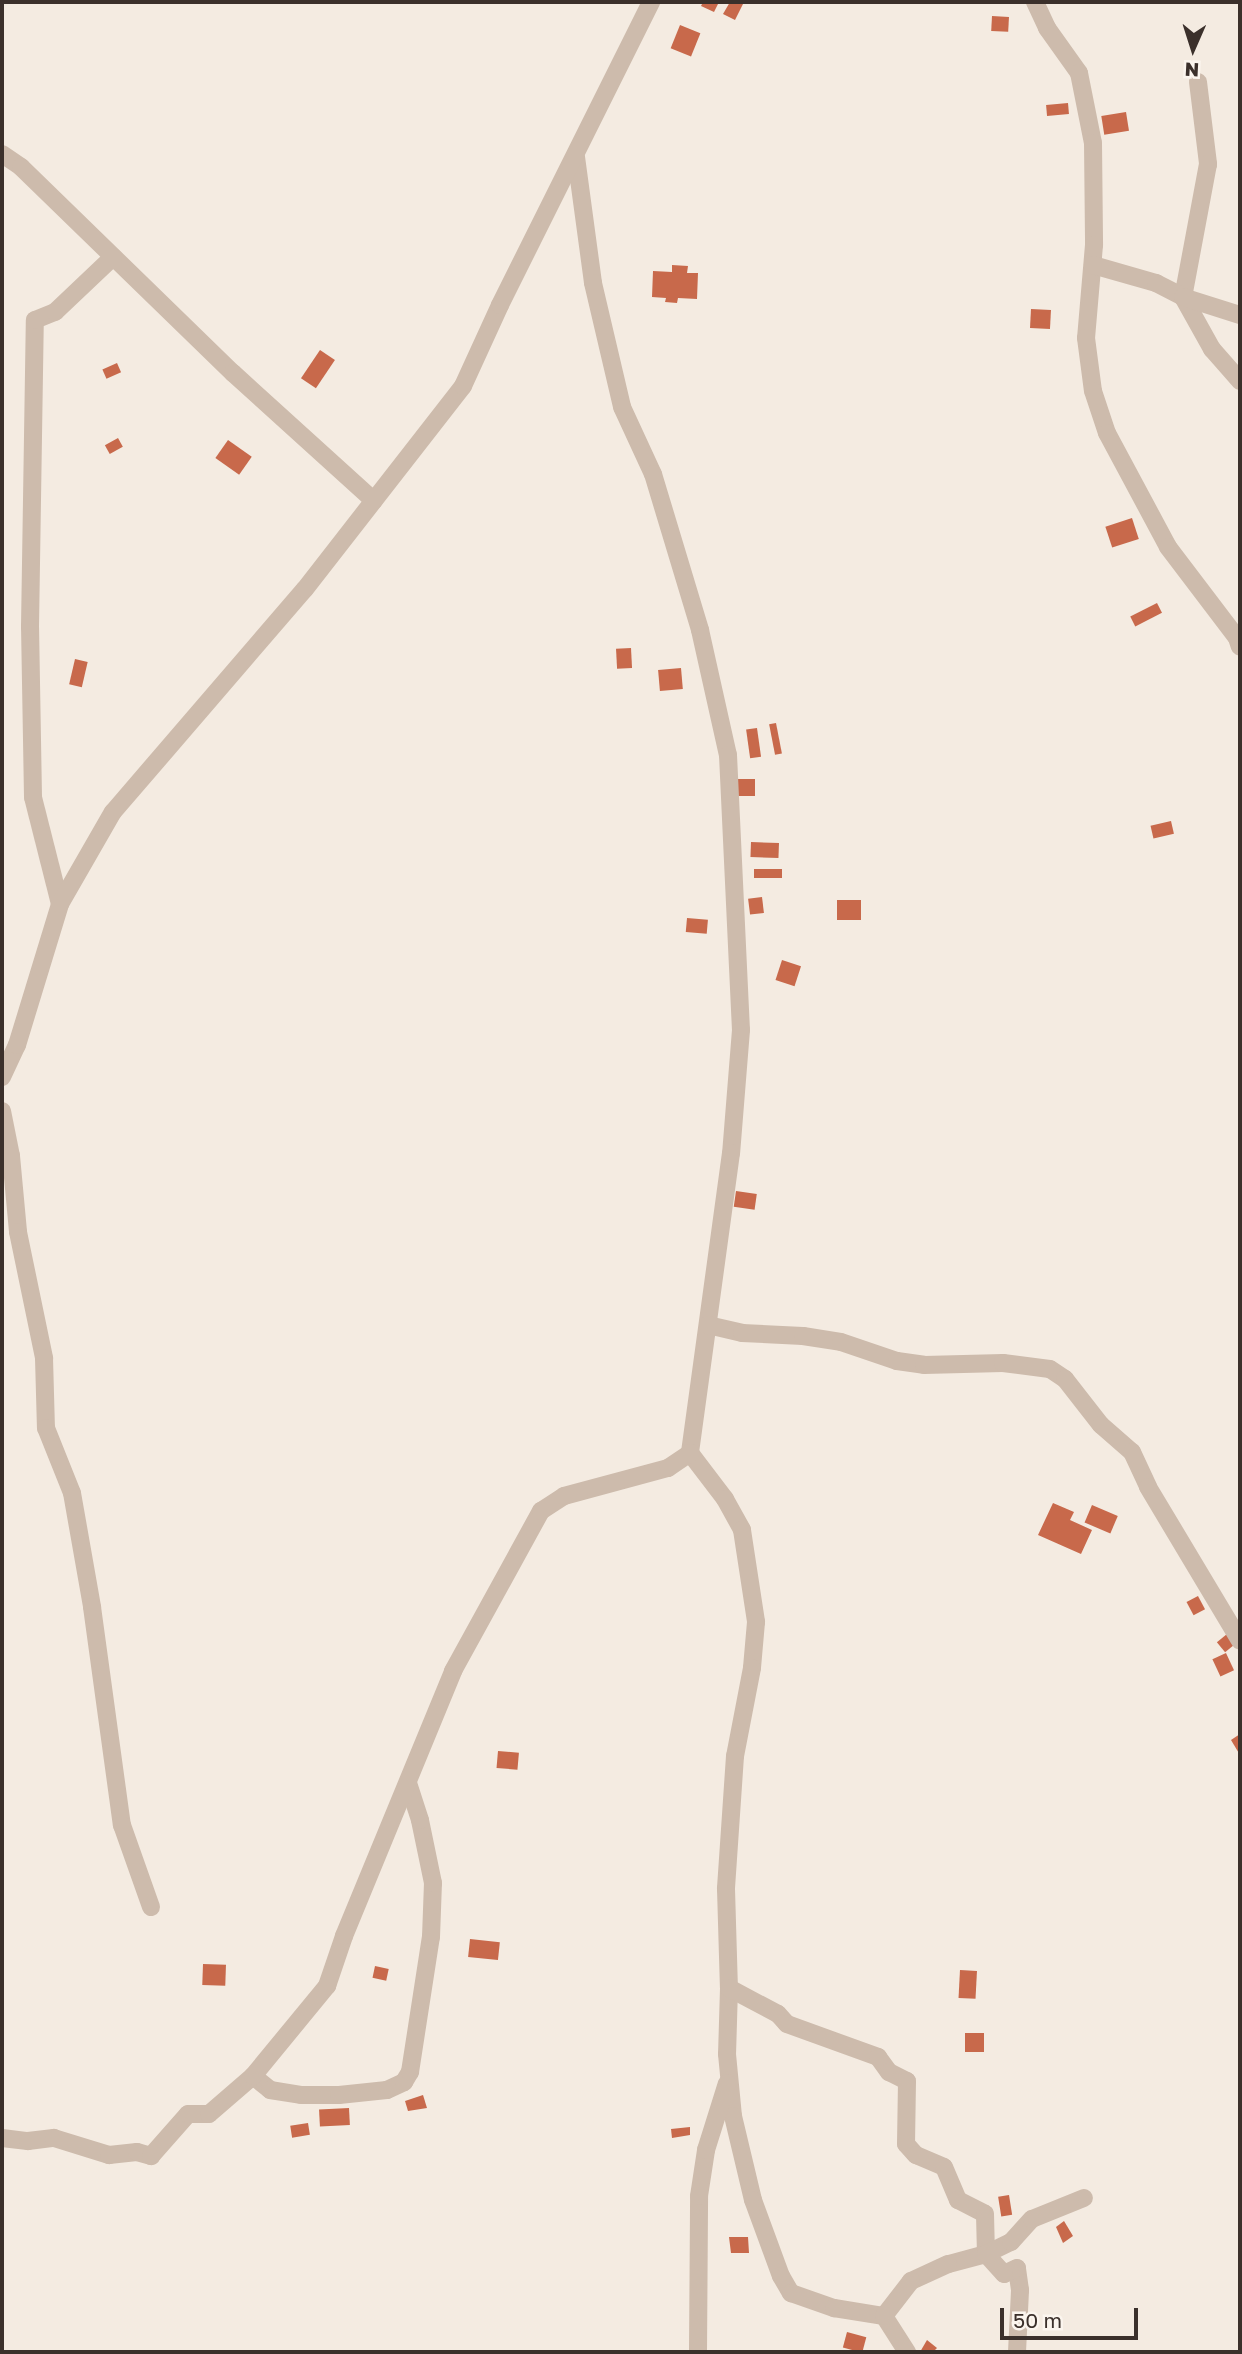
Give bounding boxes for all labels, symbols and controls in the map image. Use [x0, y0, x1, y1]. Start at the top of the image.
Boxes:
north arrow [1158, 14, 1228, 84]
text: N [1184, 59, 1200, 82]
scale bar [1004, 2294, 1142, 2338]
text: 50 m [1013, 2307, 1062, 2333]

